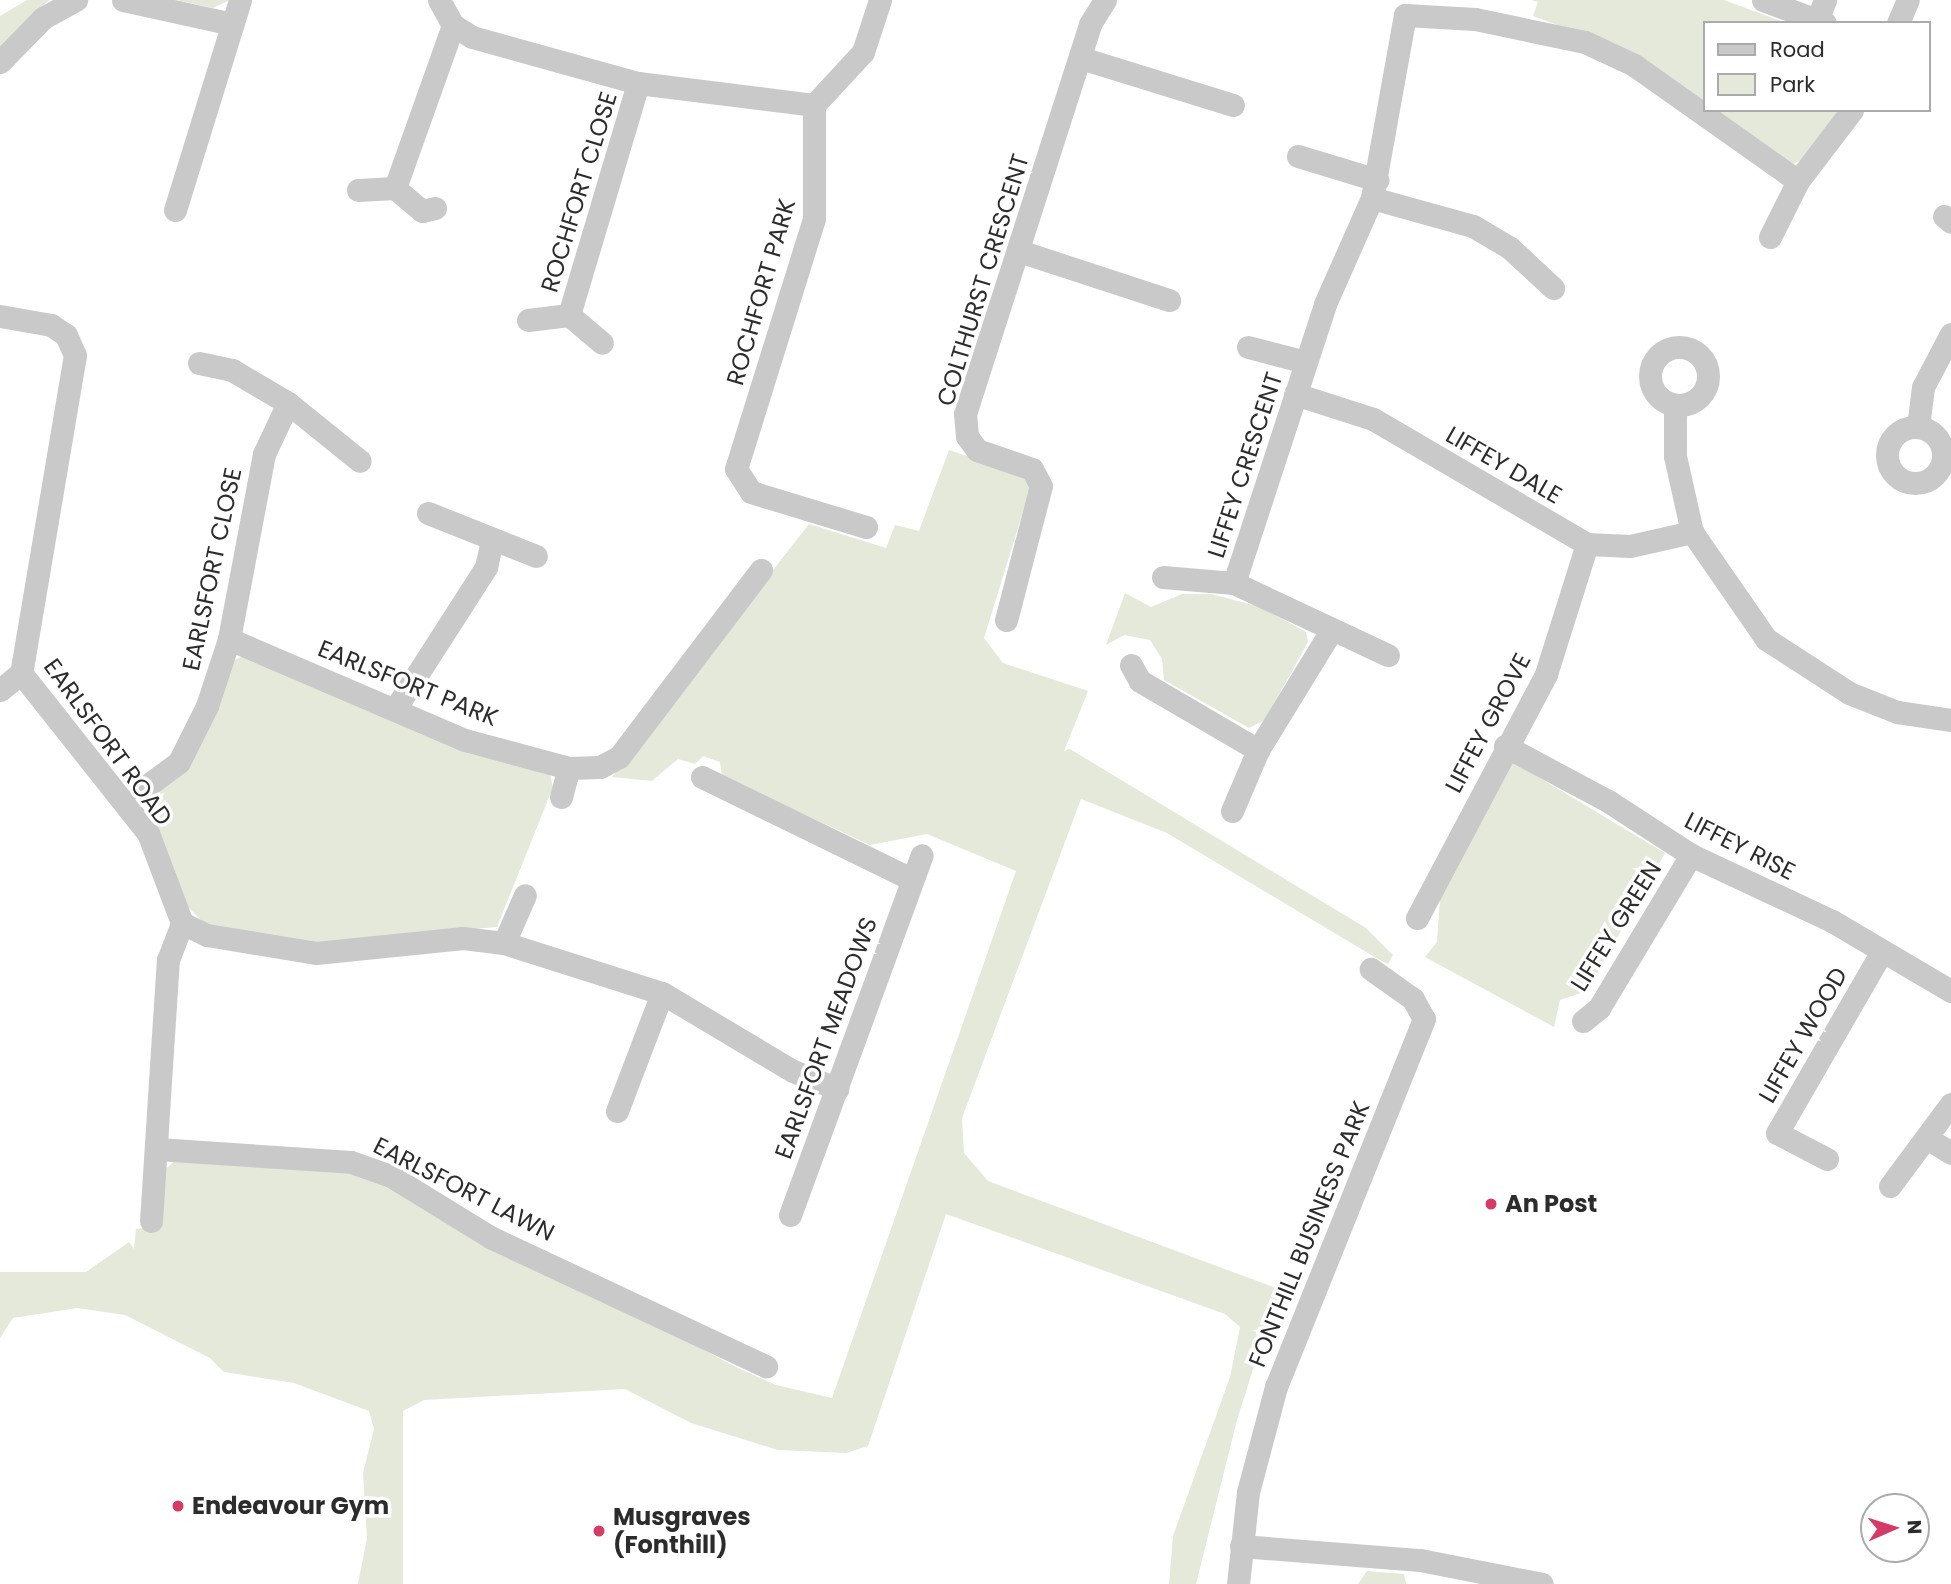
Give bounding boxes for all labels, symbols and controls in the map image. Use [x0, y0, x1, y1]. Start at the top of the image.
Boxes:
legend [1702, 21, 1930, 112]
text: Road [1770, 35, 1825, 64]
text: Park [1770, 70, 1815, 99]
street label: ROCHFORT CLOSE [535, 88, 623, 296]
street label: COLTHURST CRESCENT [931, 151, 1035, 409]
street label: ROCHFORT PARK [721, 195, 801, 389]
street label: LIFFEY CRESCENT [1201, 369, 1289, 561]
street label: LIFFEY DALE [1441, 420, 1567, 510]
street label: EARLSFORT CLOSE [176, 465, 248, 673]
street label: EARLSFORT PARK [314, 634, 502, 732]
street label: LIFFEY GROVE [1439, 648, 1537, 798]
street label: EARLSFORT ROAD [38, 653, 178, 831]
street label: LIFFEY RISE [1680, 806, 1800, 886]
street label: LIFFEY GREEN [1565, 856, 1667, 996]
street label: EARLSFORT MEADOWS [769, 913, 883, 1163]
street label: LIFFEY WOOD [1753, 962, 1853, 1108]
street label: FONTHILL BUSINESS PARK [1242, 1097, 1376, 1371]
street label: EARLSFORT LAWN [369, 1131, 559, 1247]
place label: An Post [1505, 1190, 1597, 1218]
marker: An Post [1483, 1196, 1499, 1212]
place label: Endeavour Gym [192, 1492, 389, 1520]
north arrow [1860, 1493, 1930, 1563]
marker: Endeavour Gym [170, 1498, 186, 1514]
place label: Musgraves (Fonthill) [613, 1503, 751, 1559]
text: N [1901, 1519, 1928, 1535]
marker: Musgraves (Fonthill) [591, 1523, 607, 1539]

